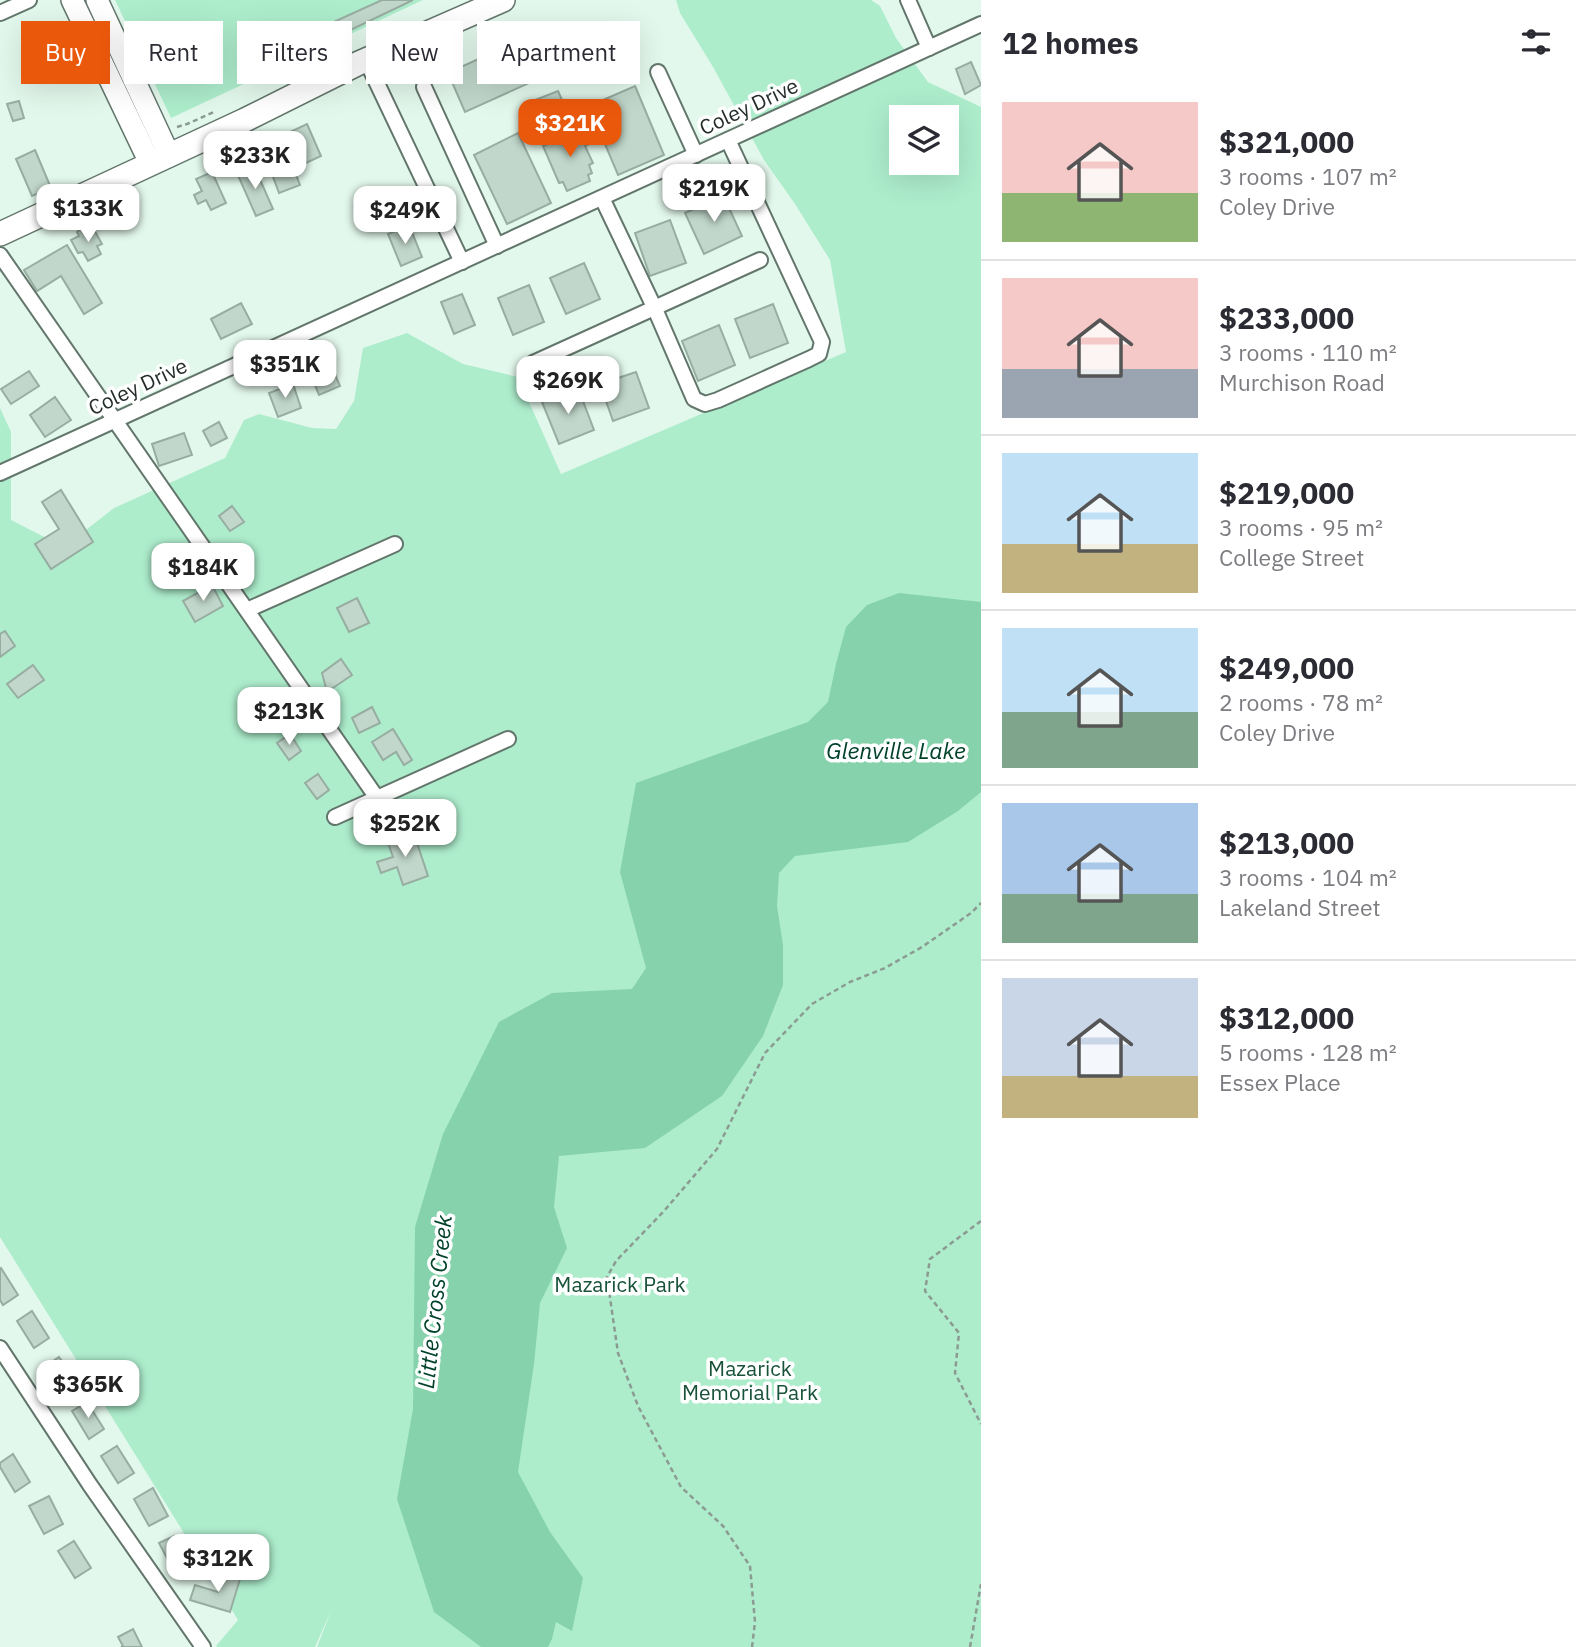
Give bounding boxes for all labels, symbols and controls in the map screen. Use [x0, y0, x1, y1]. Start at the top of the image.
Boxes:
chip: Buy [21, 21, 110, 84]
chip: Rent [124, 21, 223, 84]
chip: Filters [237, 21, 352, 84]
chip: New [366, 21, 463, 84]
chip: Apartment [477, 21, 640, 84]
text: 12 homes [1002, 23, 1139, 62]
icon: filters [1517, 23, 1555, 61]
street label: Coley Drive [695, 71, 803, 141]
pin: $321K [521, 100, 619, 159]
map controls [889, 105, 959, 175]
button: layers [889, 105, 959, 175]
text: $321K [534, 107, 606, 137]
text: $321,000 [1219, 122, 1354, 161]
icon: home [1058, 130, 1142, 214]
pin: $233K [206, 132, 304, 191]
text: $233K [219, 139, 291, 169]
text: 3 rooms · 107 m² [1219, 161, 1397, 191]
pin: $219K [665, 164, 763, 224]
text: $219K [678, 172, 750, 202]
pin: $133K [39, 184, 137, 244]
pin: $249K [356, 187, 454, 246]
text: Coley Drive [1219, 191, 1335, 221]
text: $133K [52, 192, 124, 222]
text: $249K [369, 194, 441, 224]
text: $233,000 [1219, 298, 1354, 337]
icon: home [1058, 306, 1142, 390]
text: 3 rooms · 110 m² [1219, 337, 1397, 367]
pin: $351K [236, 340, 334, 400]
text: $351K [249, 348, 321, 378]
street label: Coley Drive [84, 351, 192, 421]
pin: $269K [519, 356, 617, 416]
text: $269K [532, 364, 604, 394]
text: Murchison Road [1219, 367, 1385, 397]
text: $219,000 [1219, 473, 1354, 512]
icon: home [1058, 481, 1142, 565]
text: 3 rooms · 95 m² [1219, 512, 1383, 542]
text: College Street [1219, 542, 1364, 572]
pin: $184K [154, 544, 252, 603]
text: $184K [167, 551, 239, 581]
text: $249,000 [1219, 648, 1354, 687]
icon: home [1058, 656, 1142, 740]
text: 2 rooms · 78 m² [1219, 687, 1383, 717]
pin: $213K [240, 688, 338, 747]
text: $213K [253, 695, 325, 725]
text: Coley Drive [1219, 717, 1335, 747]
water label: Glenville Lake [826, 735, 966, 765]
pin: $252K [356, 800, 454, 859]
text: $252K [369, 807, 441, 837]
text: $213,000 [1219, 823, 1354, 862]
icon: home [1058, 831, 1142, 915]
text: 3 rooms · 104 m² [1219, 862, 1397, 892]
text: Lakeland Street [1219, 892, 1381, 922]
text: $312,000 [1219, 998, 1354, 1037]
icon: home [1058, 1006, 1142, 1090]
text: 5 rooms · 128 m² [1219, 1037, 1397, 1067]
text: Essex Place [1219, 1067, 1341, 1097]
water label: Little Cross Creek [410, 1213, 458, 1390]
park label: Mazarick Park [554, 1270, 686, 1298]
park label: Mazarick Memorial Park [682, 1354, 818, 1406]
pin: $365K [39, 1360, 137, 1420]
text: $365K [52, 1368, 124, 1398]
pin: $312K [169, 1534, 267, 1594]
text: $312K [182, 1542, 254, 1572]

